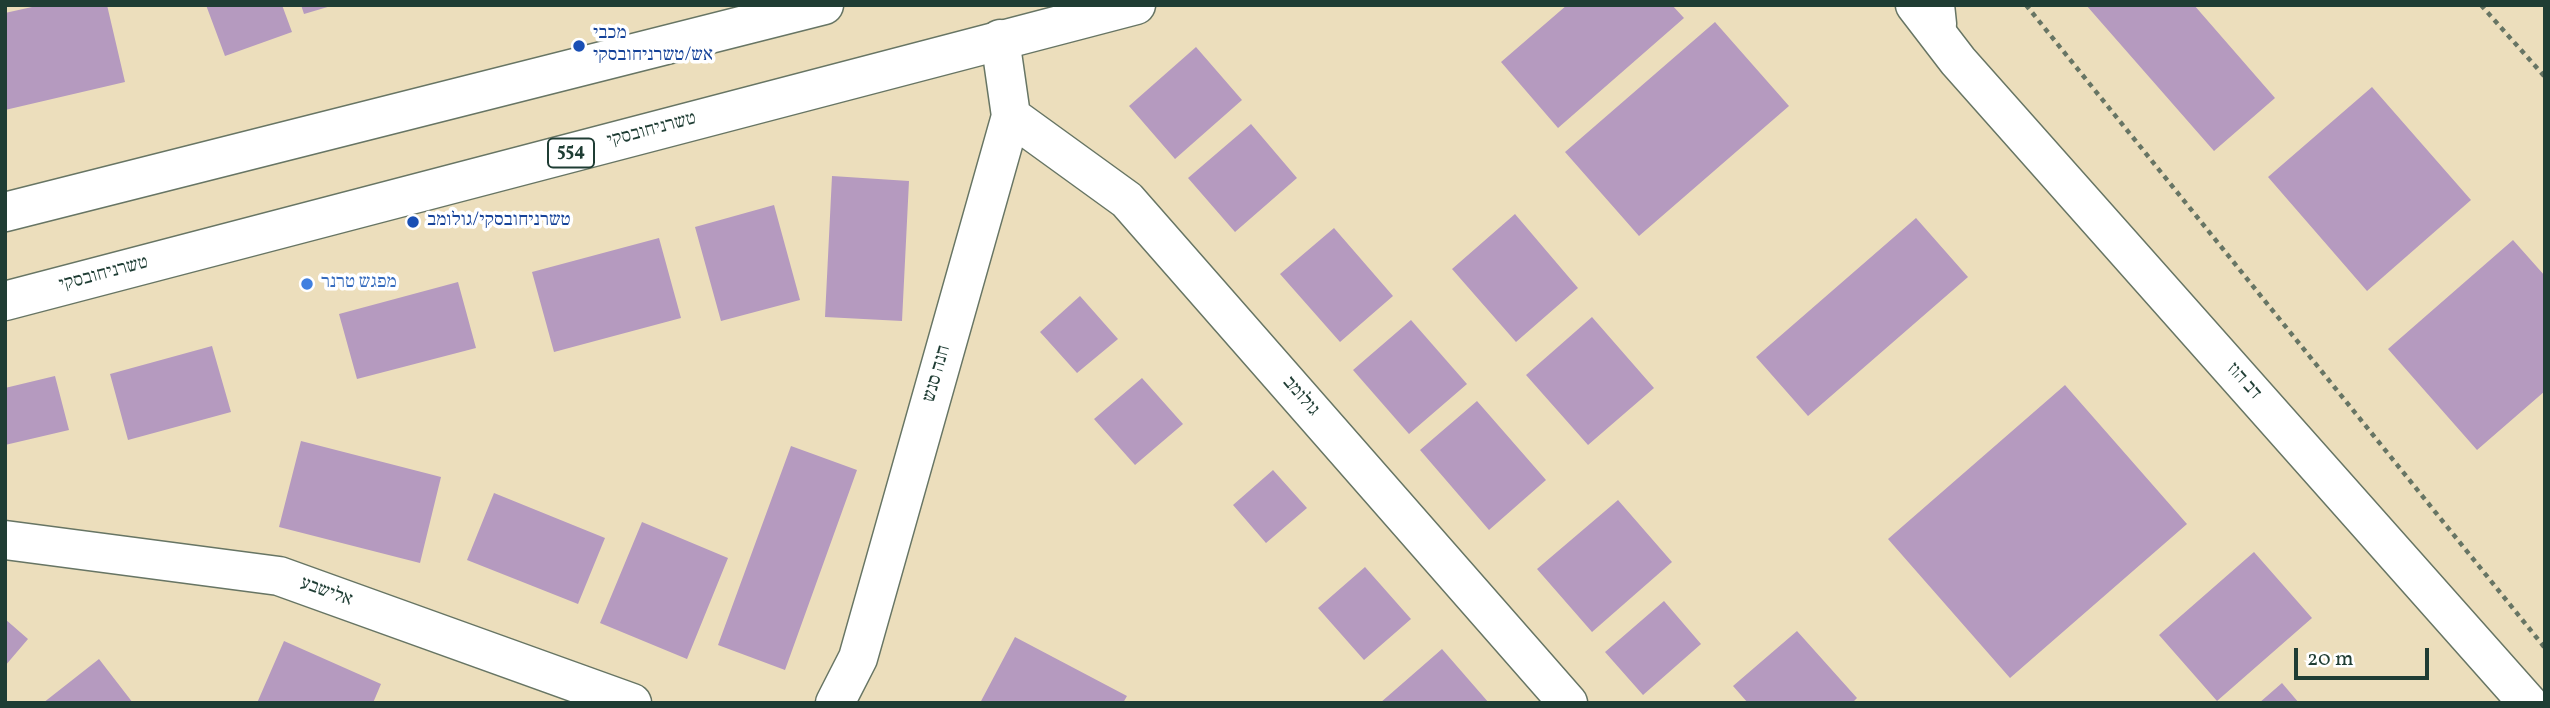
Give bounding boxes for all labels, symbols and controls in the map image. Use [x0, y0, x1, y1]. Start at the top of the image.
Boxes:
place label: מכבי אש/טשרניחובסקי [593, 24, 713, 68]
marker: מכבי אש/טשרניחובסקי [571, 38, 587, 54]
street label: טשרניחובסקי [605, 108, 699, 154]
road number: 554 [548, 138, 594, 168]
place label: טשרניחובסקי/גולומב [427, 211, 571, 233]
marker: טשרניחובסקי/גולומב [405, 214, 421, 230]
street label: טשרניחובסקי [57, 252, 151, 298]
place label: מפגש טרנר [321, 273, 397, 295]
marker: מפגש טרנר [299, 276, 315, 292]
street label: חנה סנש [919, 343, 957, 405]
street label: דב הוז [2221, 359, 2265, 405]
street label: גולומב [1277, 372, 1323, 422]
street label: אלישבע [297, 573, 355, 613]
scale bar [2298, 634, 2433, 678]
text: 20 m [2307, 645, 2353, 674]

